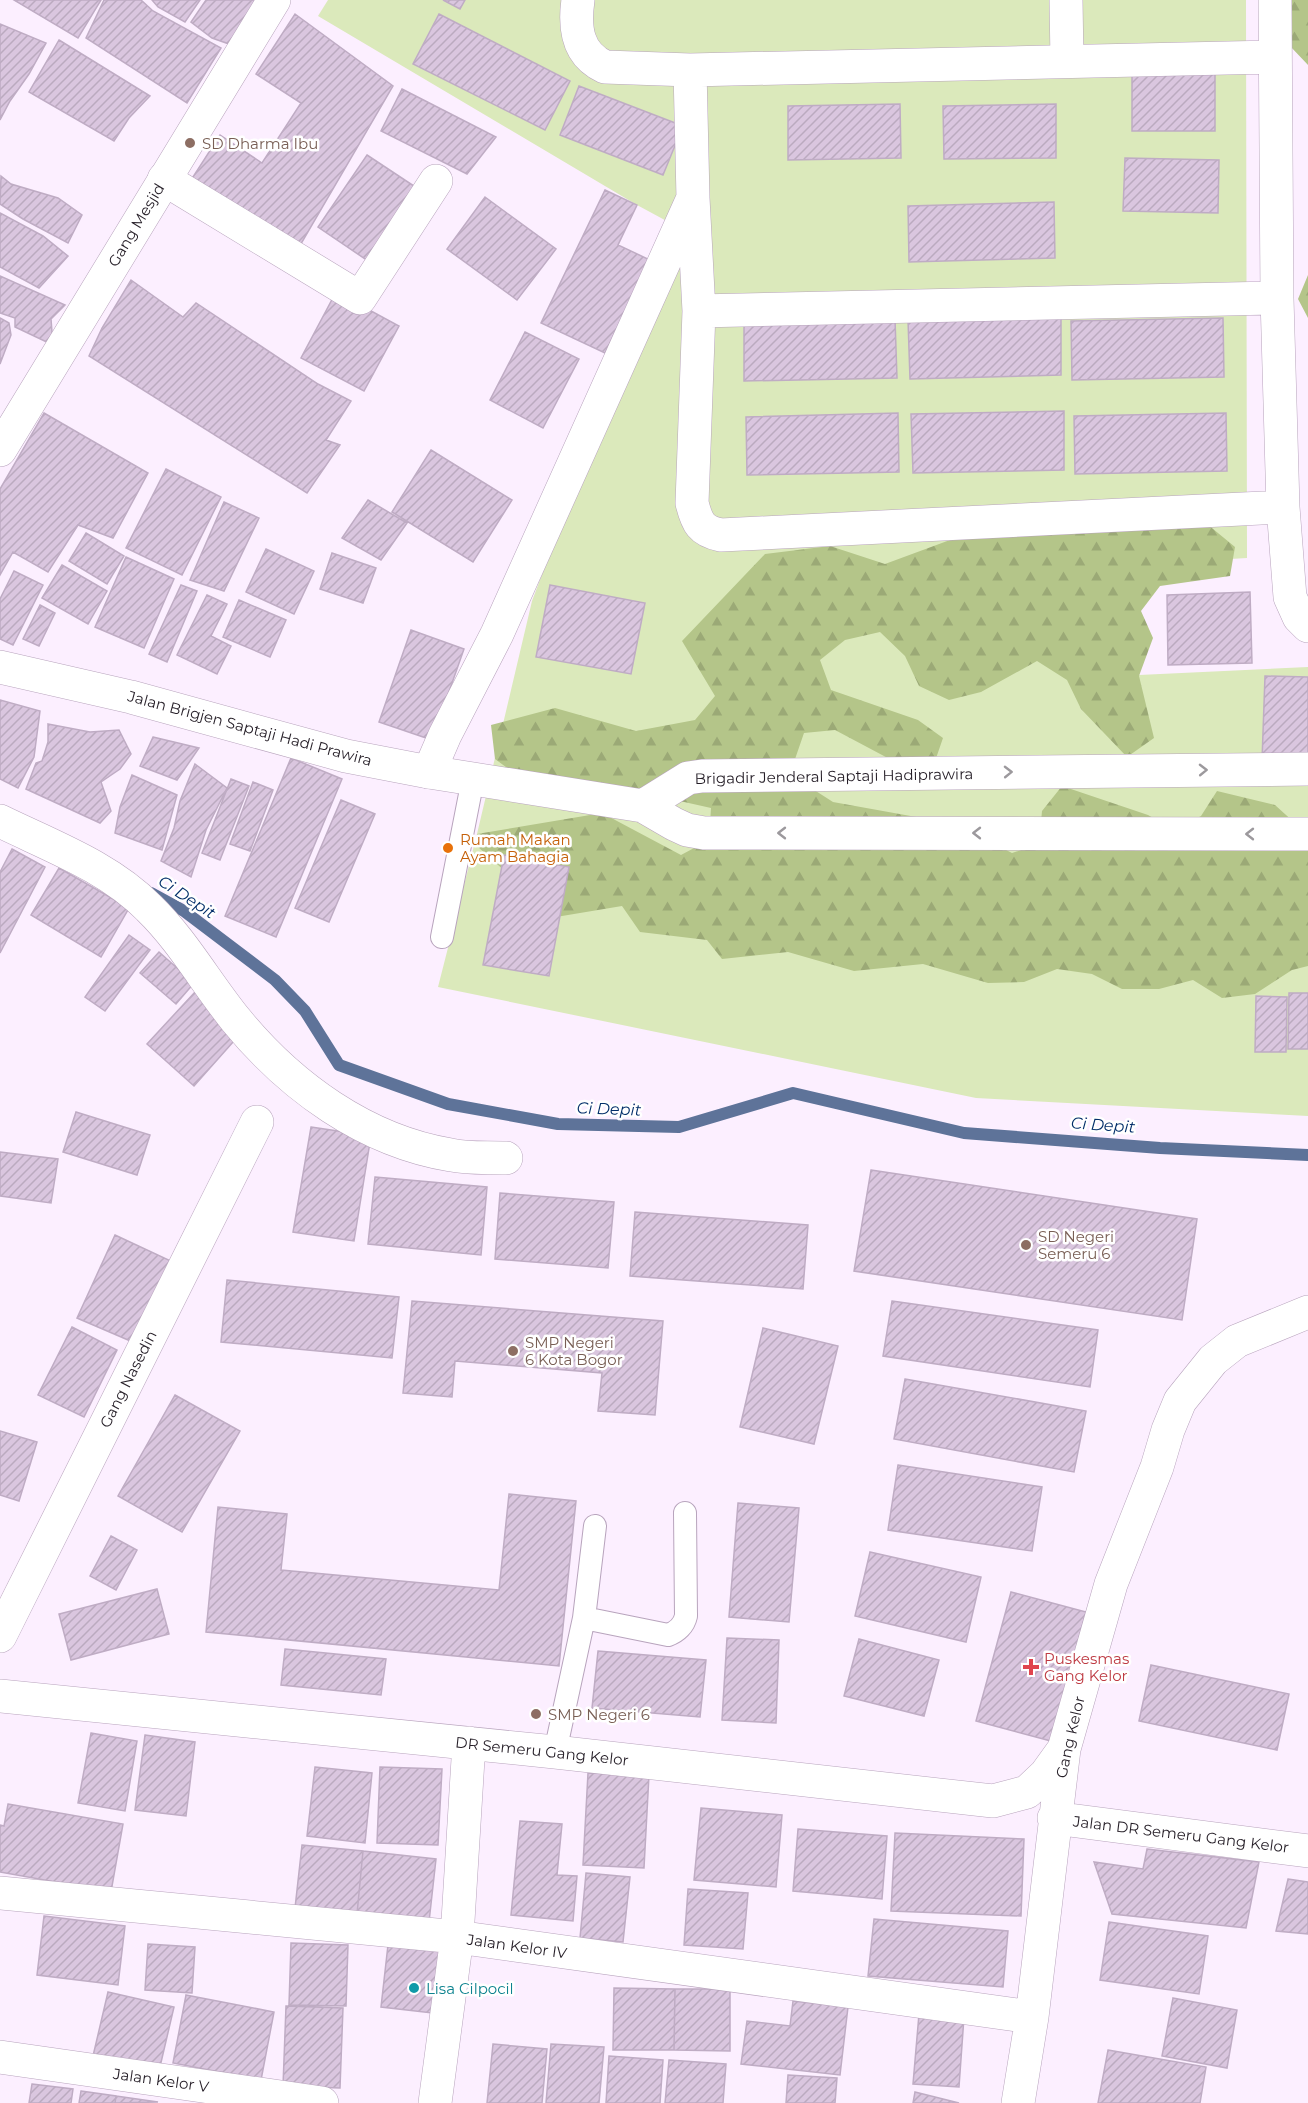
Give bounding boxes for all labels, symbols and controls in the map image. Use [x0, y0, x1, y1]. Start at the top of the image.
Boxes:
place label: SD Dharma Ibu [202, 134, 318, 153]
marker: SD Dharma Ibu [183, 136, 197, 150]
street label: Gang Mesjid [104, 180, 168, 270]
street label: Jalan Brigjen Saptaji Hadi Prawira [125, 686, 374, 770]
street label: Brigadir Jenderal Saptaji Hadiprawira [695, 764, 973, 788]
one-way arrow [1199, 764, 1208, 776]
one-way arrow [1004, 766, 1013, 778]
one-way arrow [778, 827, 787, 839]
one-way arrow [973, 827, 982, 839]
one-way arrow [1245, 827, 1254, 840]
place label: Rumah Makan Ayam Bahagia [460, 830, 571, 866]
marker: Rumah Makan Ayam Bahagia [441, 841, 455, 855]
water label: Ci Depit [155, 871, 220, 923]
water label: Ci Depit [576, 1098, 642, 1120]
water label: Ci Depit [1070, 1113, 1136, 1137]
place label: SD Negeri Semeru 6 [1038, 1227, 1114, 1263]
marker: SD Negeri Semeru 6 [1019, 1238, 1033, 1252]
street label: Gang Nasedin [95, 1327, 161, 1431]
place label: SMP Negeri 6 Kota Bogor [525, 1333, 623, 1369]
marker: SMP Negeri 6 Kota Bogor [506, 1344, 520, 1358]
place label: Puskesmas Gang Kelor [1044, 1649, 1129, 1685]
marker: Puskesmas Gang Kelor [1022, 1658, 1040, 1676]
street label: Gang Kelor [1051, 1694, 1089, 1780]
place label: SMP Negeri 6 [548, 1705, 650, 1724]
marker: SMP Negeri 6 [529, 1707, 543, 1721]
street label: DR Semeru Gang Kelor [454, 1732, 630, 1770]
street label: Jalan DR Semeru Gang Kelor [1071, 1811, 1290, 1857]
street label: Jalan Kelor IV [465, 1929, 569, 1962]
place label: Lisa Cilpocil [426, 1979, 514, 1998]
marker: Lisa Cilpocil [407, 1981, 421, 1995]
street label: Jalan Kelor V [111, 2064, 211, 2096]

